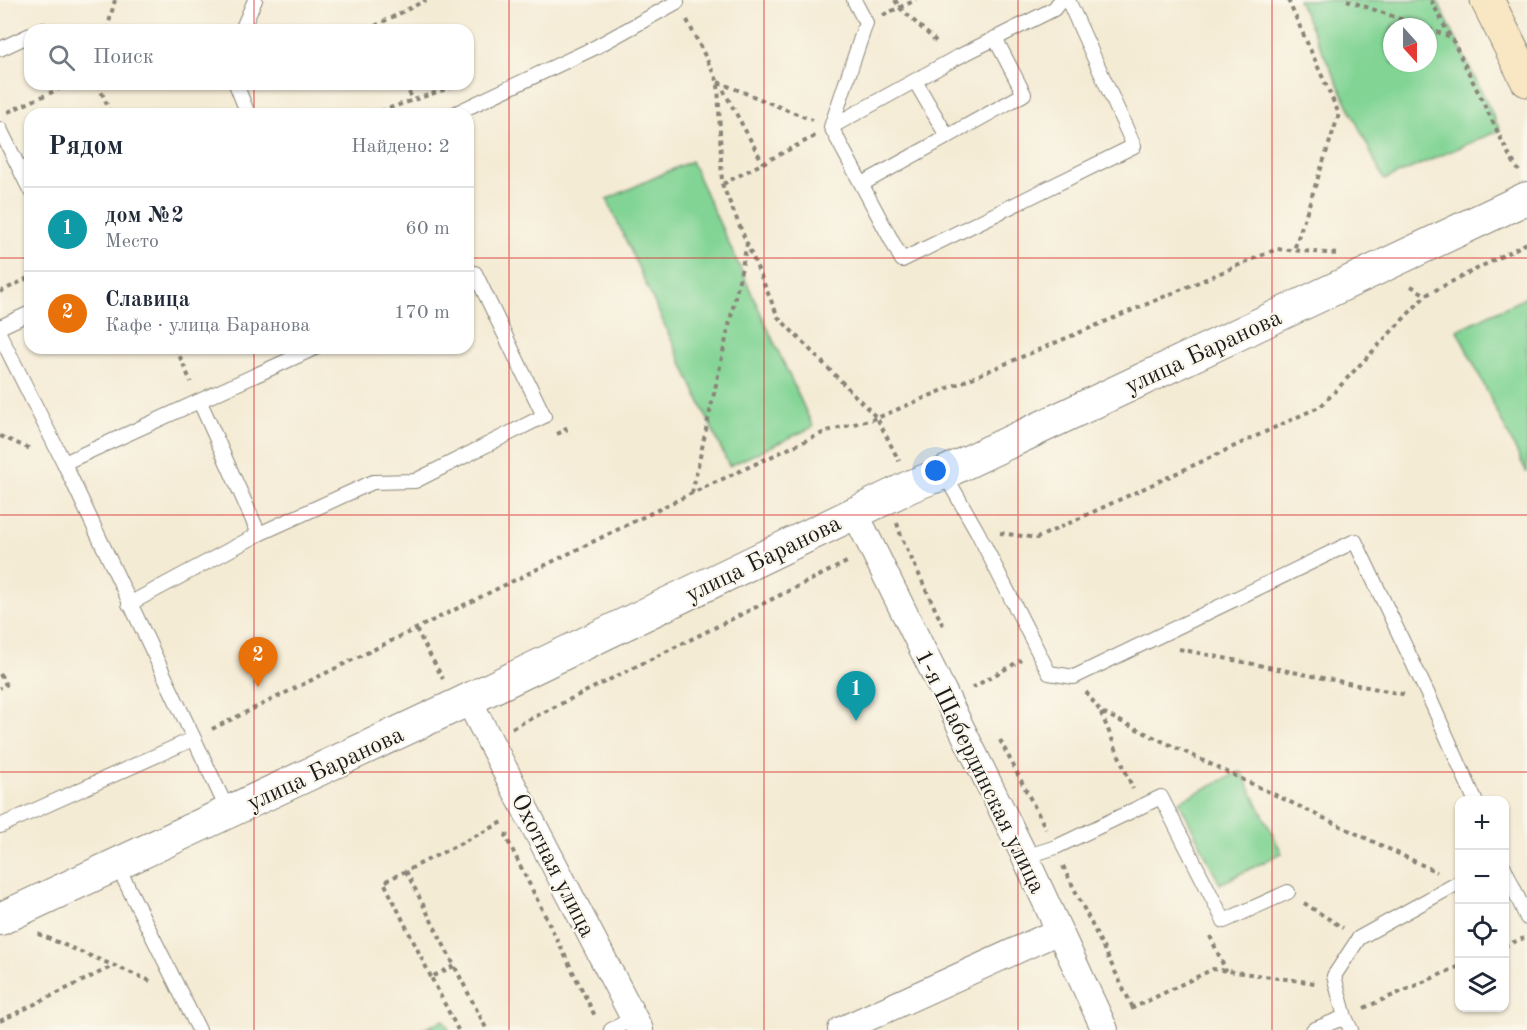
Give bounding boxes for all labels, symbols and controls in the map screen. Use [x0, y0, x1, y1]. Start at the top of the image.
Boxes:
north arrow [1383, 18, 1437, 72]
search box [24, 24, 474, 90]
icon: search [45, 41, 78, 74]
text: Поиск [93, 46, 154, 68]
text: Рядом [48, 134, 123, 160]
text: Найдено: 2 [351, 137, 450, 157]
text: дом №2 [105, 205, 184, 227]
text: 1 [62, 219, 73, 239]
text: 60 m [405, 219, 450, 239]
text: Место [105, 232, 159, 252]
text: Славица [105, 289, 190, 311]
text: 2 [62, 303, 73, 323]
text: 170 m [394, 303, 450, 323]
street label: улица Баранова [1122, 306, 1286, 400]
text: Кафе · улица Баранова [105, 316, 310, 336]
your location [921, 456, 950, 485]
street label: улица Баранова [682, 512, 846, 608]
pin: 2 [238, 638, 278, 687]
street label: 1-я Шабердинская улица [910, 646, 1049, 898]
pin: 1 [836, 672, 876, 721]
street label: улица Баранова [244, 723, 408, 817]
street label: Охотная улица [506, 790, 599, 942]
map controls [1455, 796, 1509, 1012]
button: + [1455, 796, 1509, 850]
button: − [1455, 850, 1509, 904]
button: locate [1455, 904, 1509, 958]
button: layers [1455, 958, 1509, 1012]

